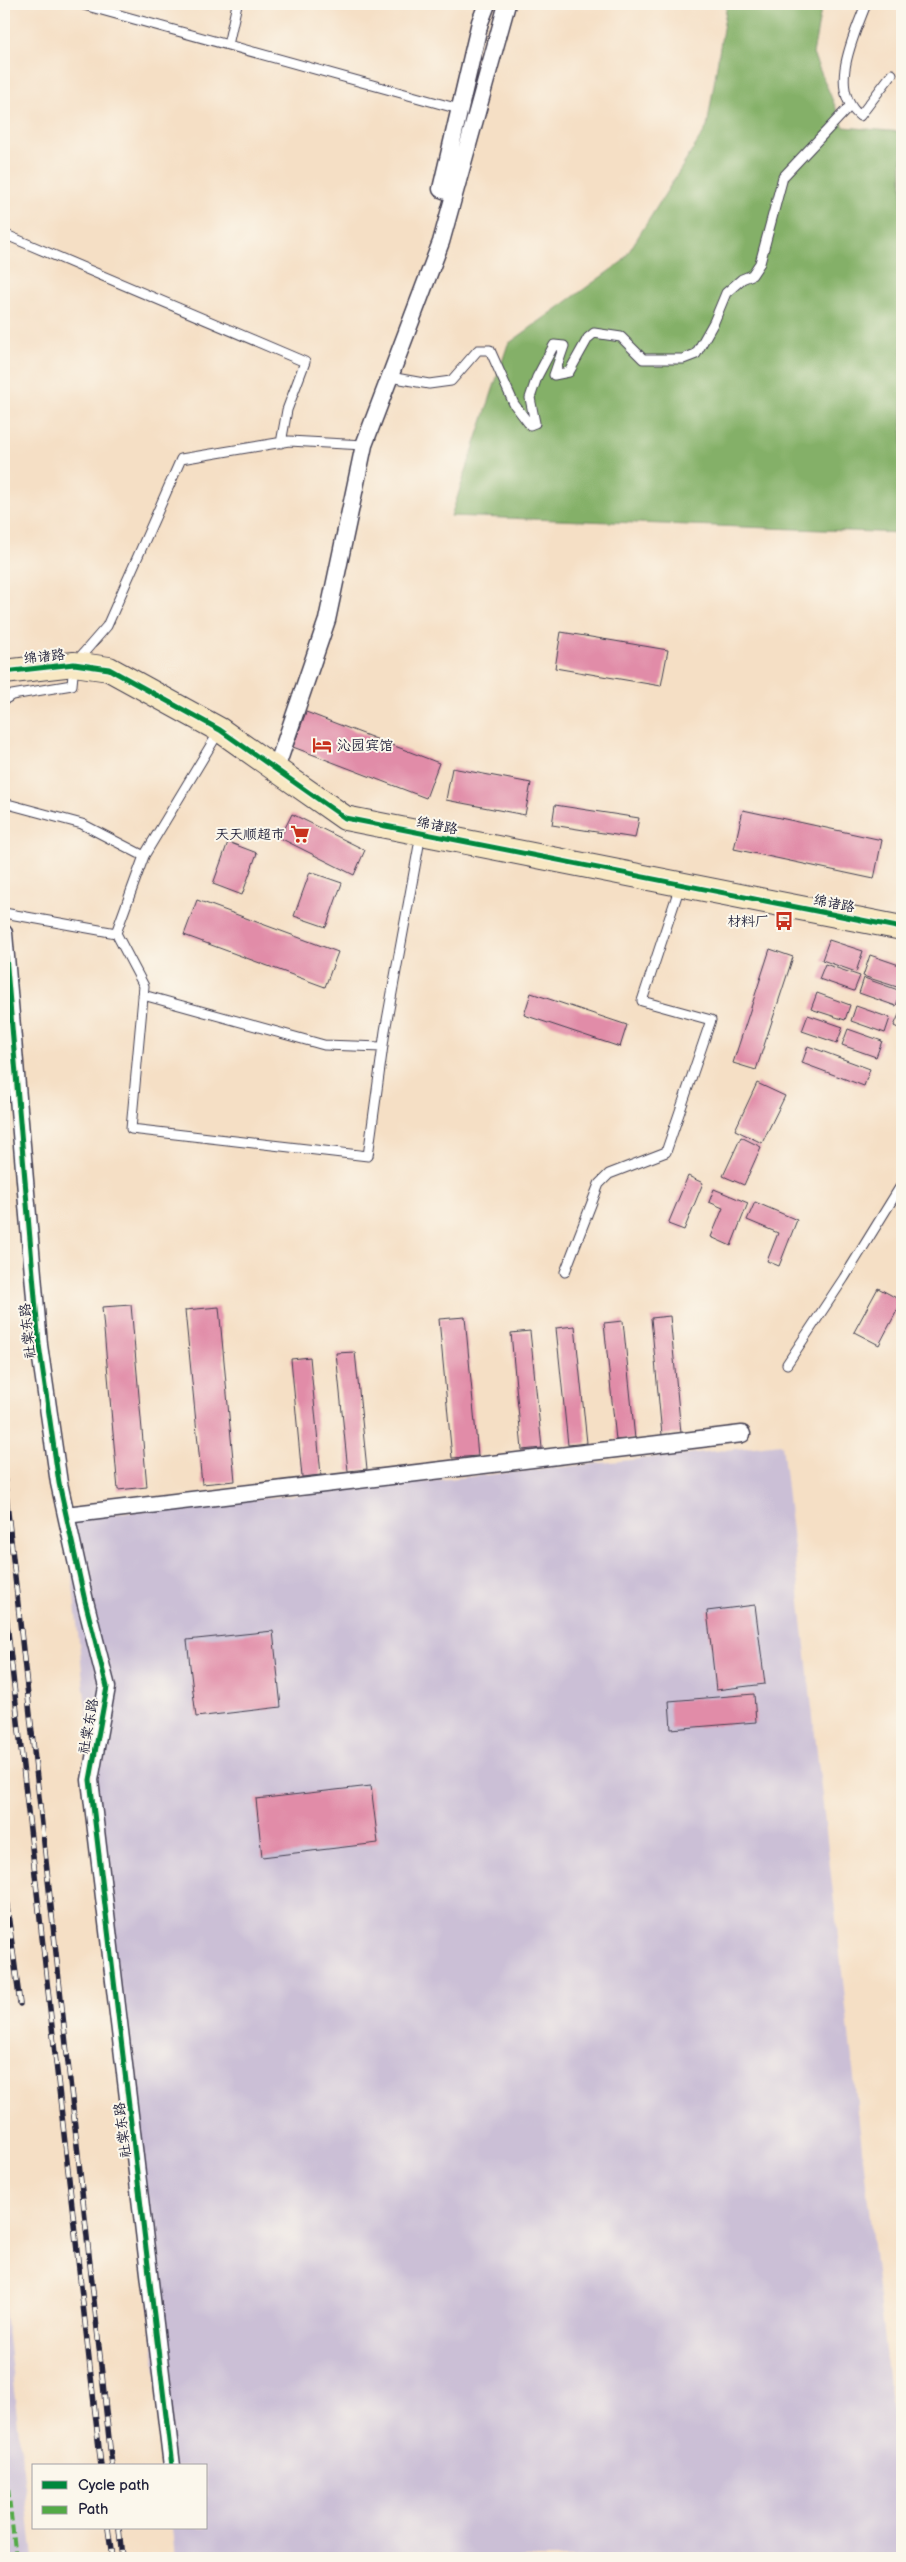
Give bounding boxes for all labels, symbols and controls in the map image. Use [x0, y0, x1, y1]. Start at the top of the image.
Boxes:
street label: 绵诸路 [22, 646, 66, 667]
hotel icon: 沁园宾馆 [311, 734, 333, 756]
place label: 沁园宾馆 [337, 737, 393, 754]
street label: 绵诸路 [415, 813, 459, 838]
supermarket icon: 天天顺超市 [289, 823, 311, 845]
place label: 天天顺超市 [215, 826, 285, 843]
street label: 绵诸路 [812, 891, 856, 916]
bus stop icon: 材料厂 [773, 910, 795, 932]
place label: 材料厂 [727, 913, 769, 930]
street label: 社棠东路 [16, 1302, 39, 1360]
street label: 社棠东路 [75, 1697, 102, 1755]
street label: 社棠东路 [111, 2101, 134, 2159]
legend [32, 2464, 208, 2530]
text: Cycle path [78, 2476, 149, 2495]
text: Path [78, 2500, 108, 2519]

